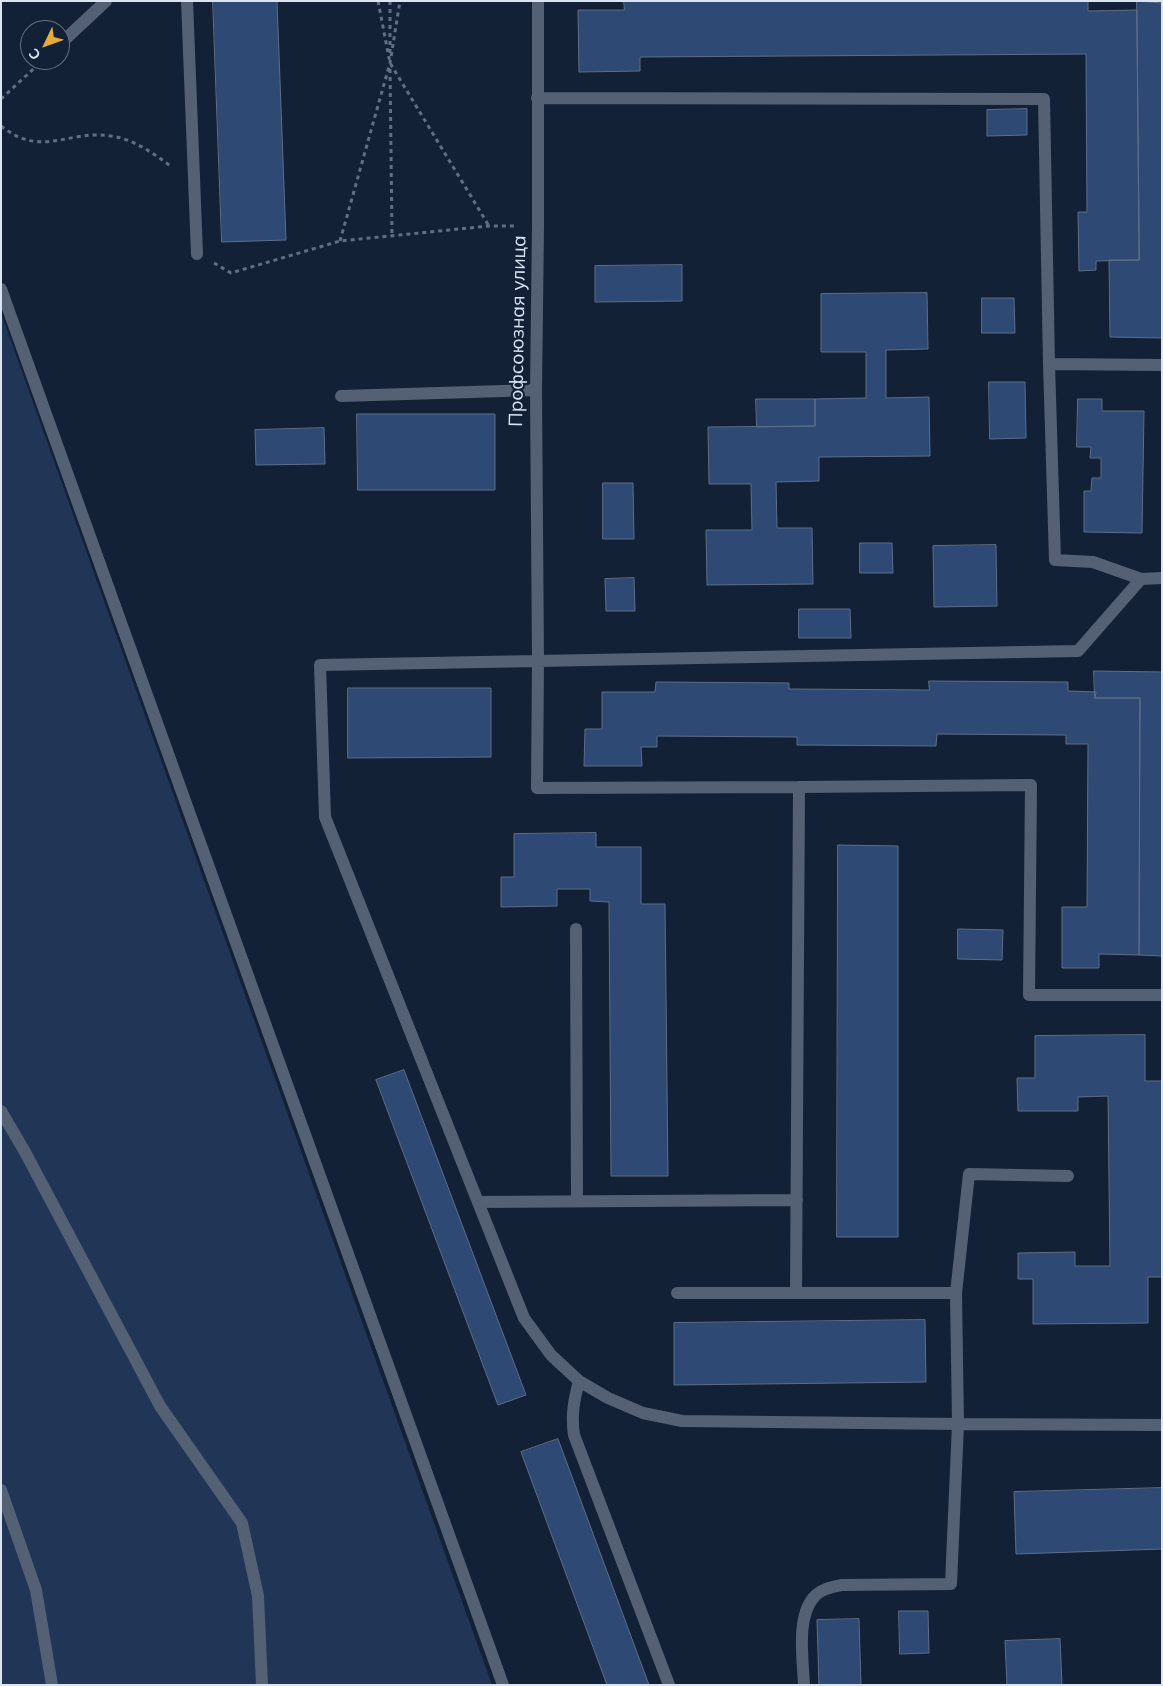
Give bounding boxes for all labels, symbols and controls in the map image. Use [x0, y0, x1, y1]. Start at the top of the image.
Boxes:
north arrow [20, 20, 70, 70]
text: С [25, 45, 44, 64]
street label: Профсоюзная улица [505, 235, 531, 427]

